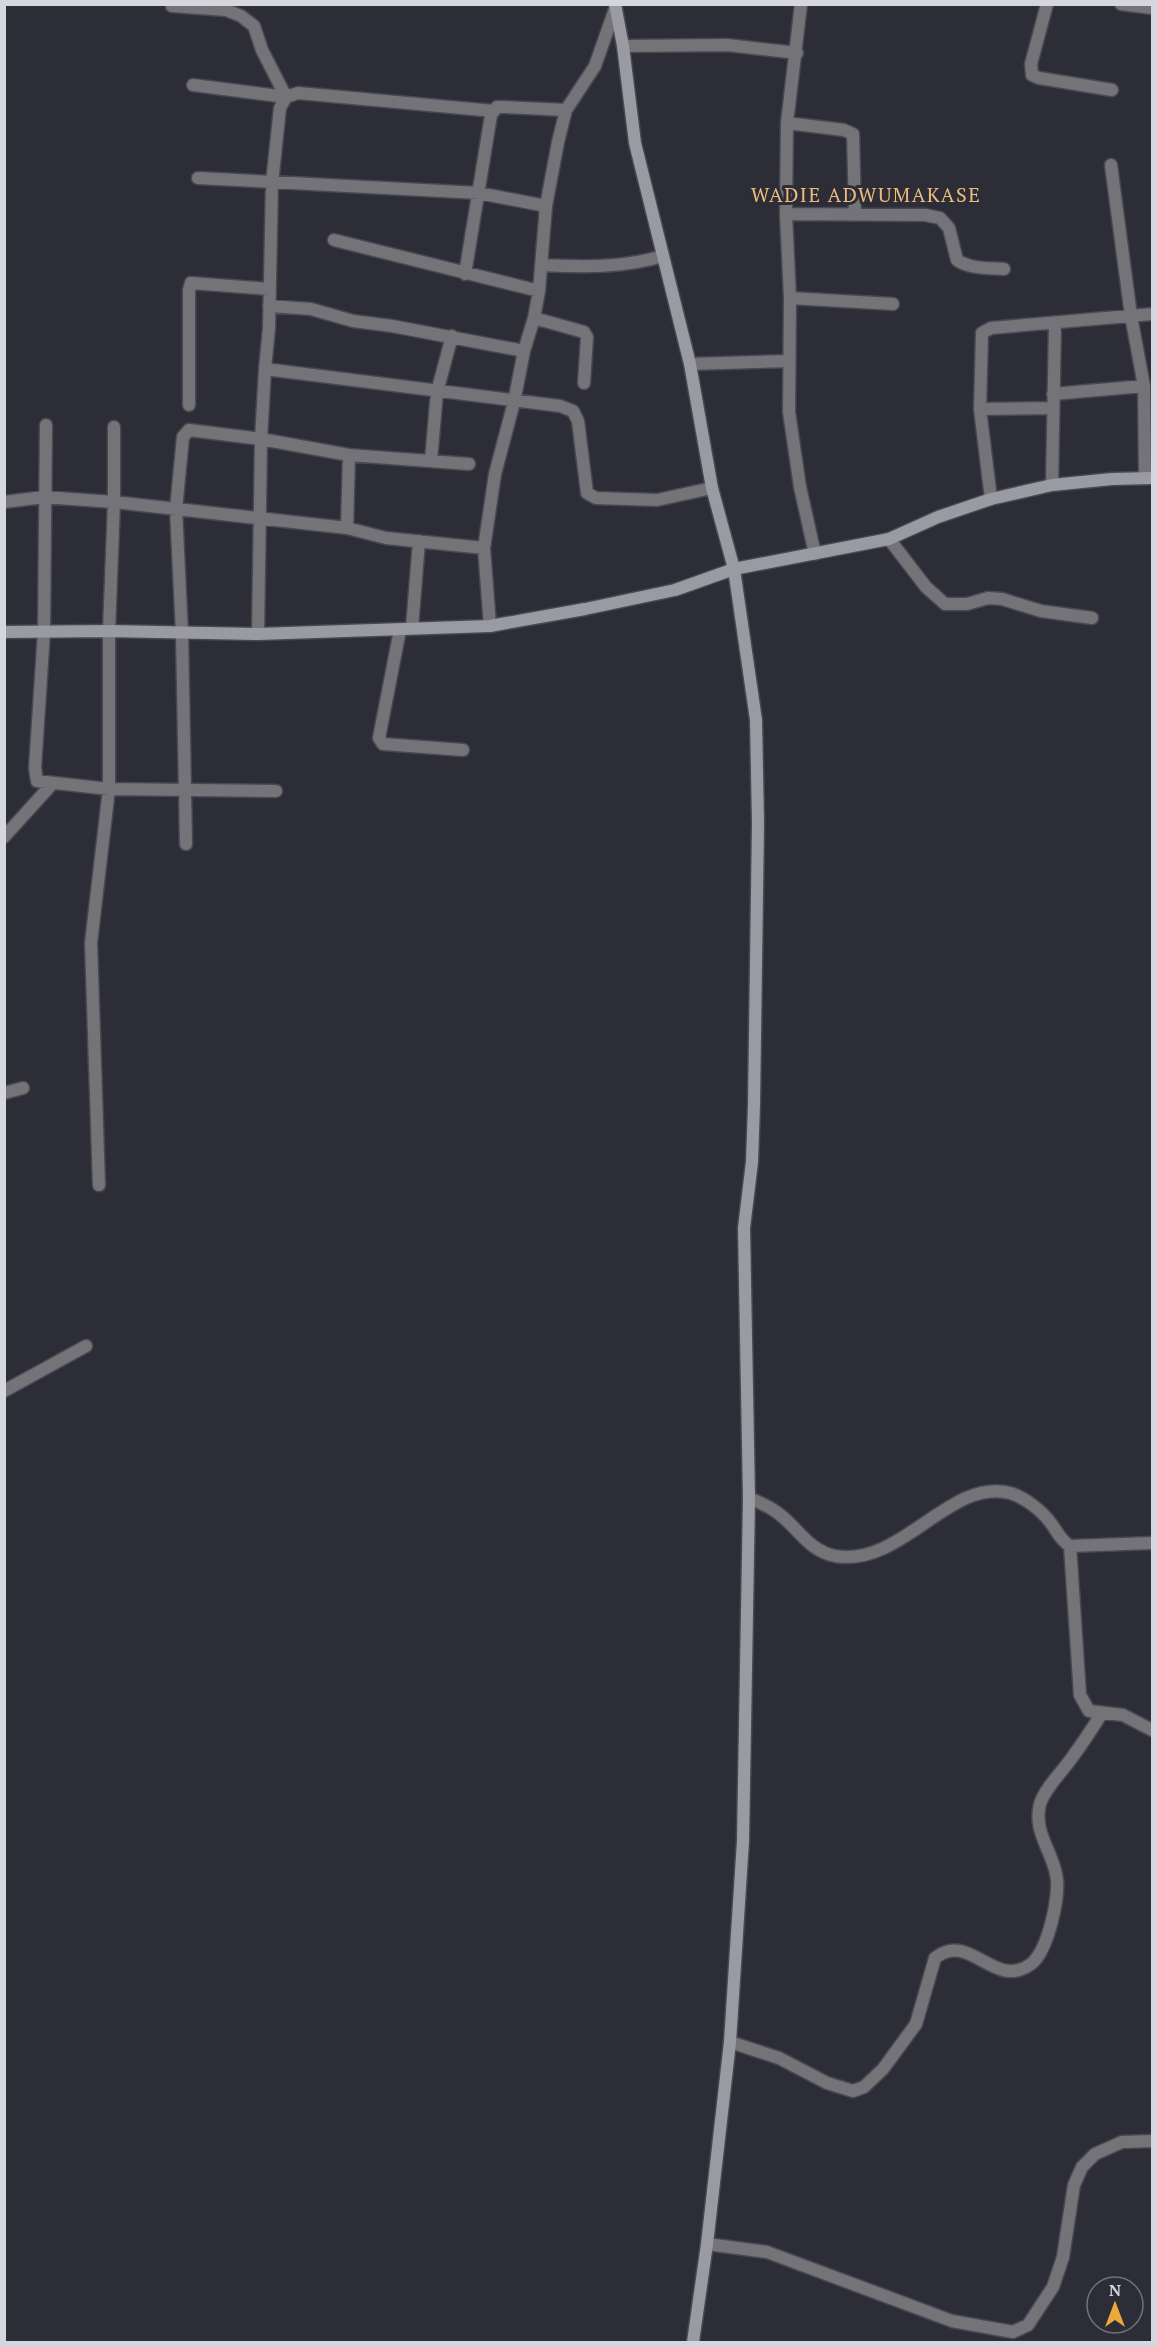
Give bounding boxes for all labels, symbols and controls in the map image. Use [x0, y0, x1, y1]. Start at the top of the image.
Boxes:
district label: WADIE ADWUMAKASE [751, 181, 981, 208]
north arrow [1085, 2275, 1145, 2335]
text: N [1109, 2279, 1121, 2301]

